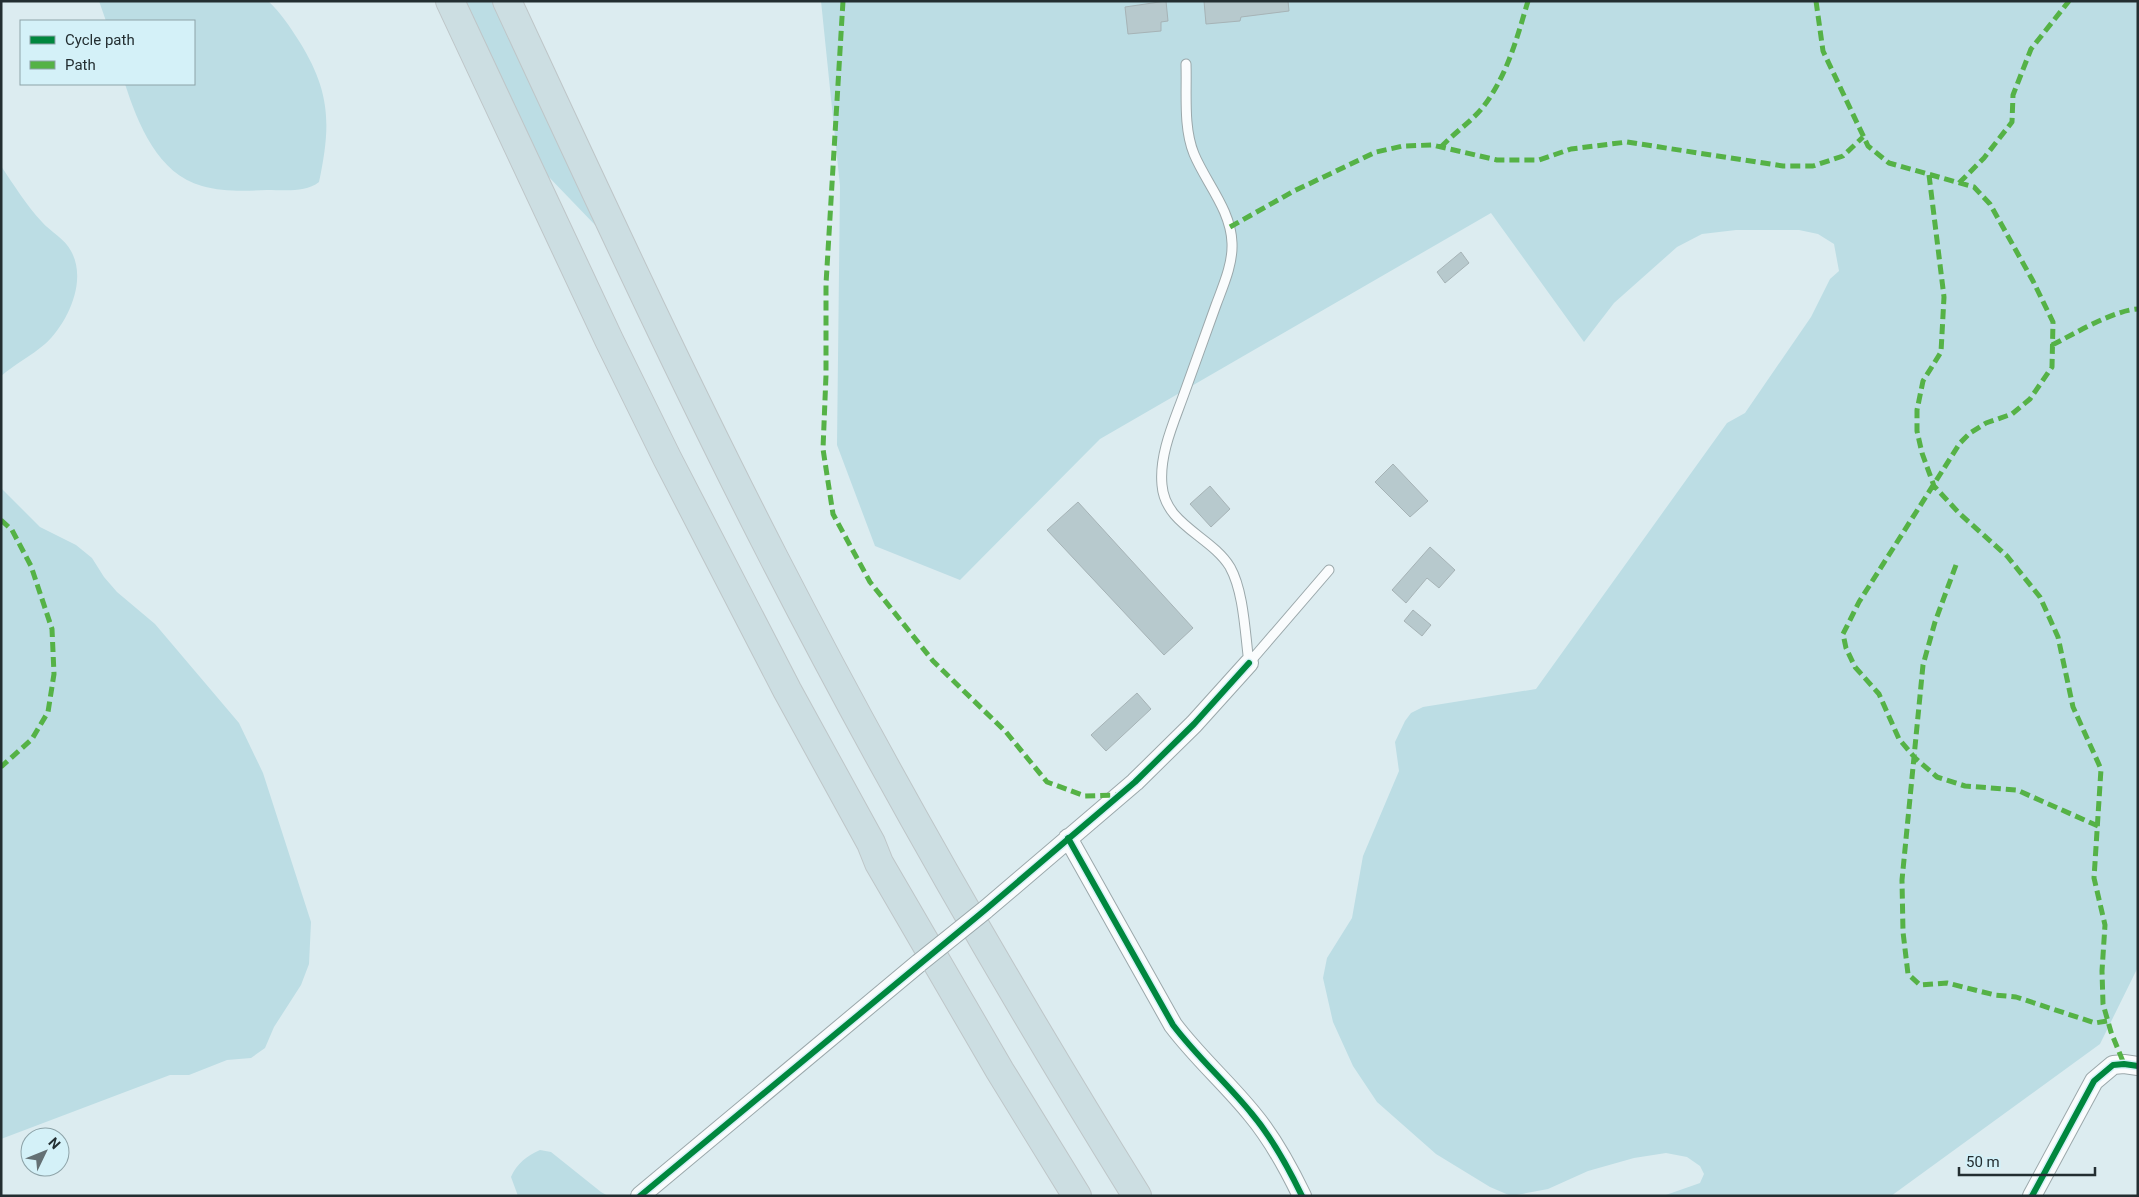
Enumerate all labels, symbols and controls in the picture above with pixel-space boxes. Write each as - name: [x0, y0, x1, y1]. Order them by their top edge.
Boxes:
- legend: [20, 20, 195, 85]
- text: Cycle path: [65, 31, 135, 49]
- text: Path: [65, 56, 96, 74]
- north arrow: [20, 1127, 70, 1177]
- text: N: [45, 1134, 64, 1152]
- scale bar: [1959, 1144, 2095, 1176]
- text: 50 m: [1966, 1153, 2000, 1171]

